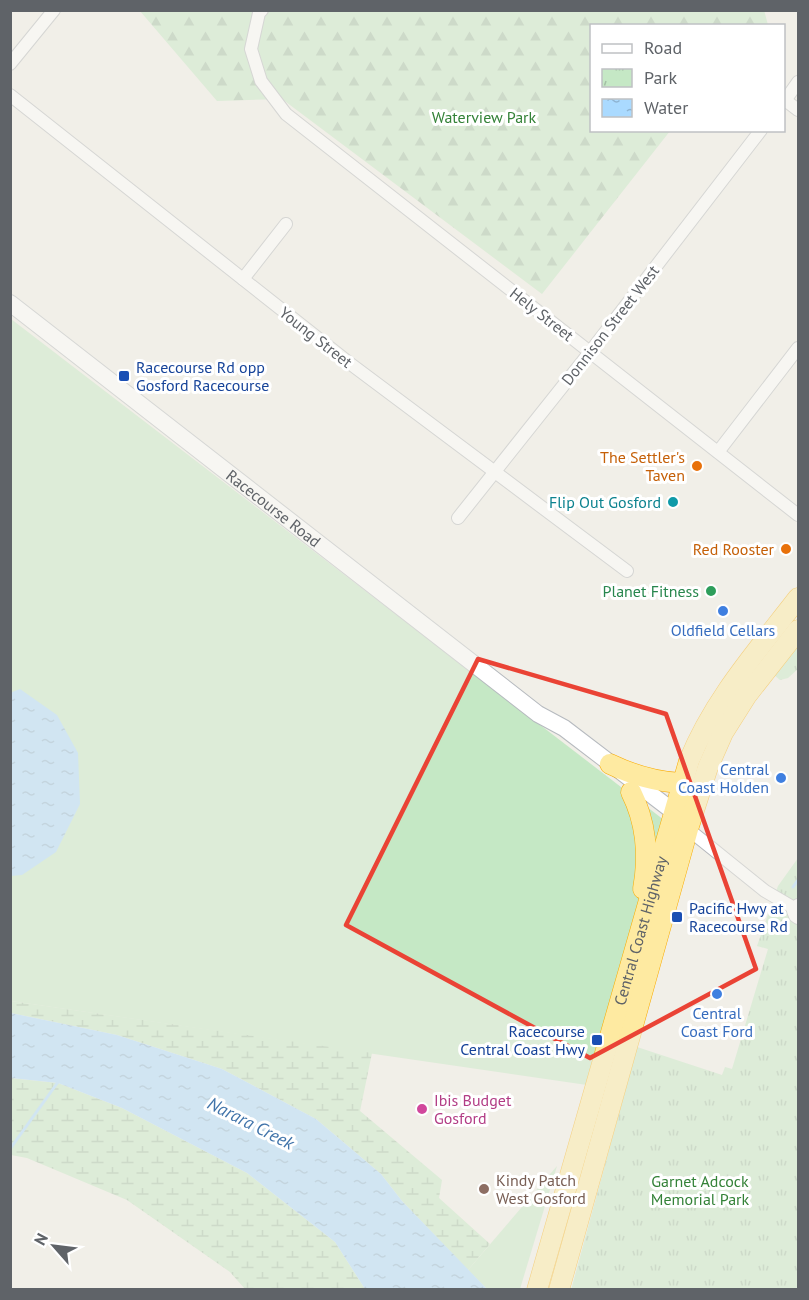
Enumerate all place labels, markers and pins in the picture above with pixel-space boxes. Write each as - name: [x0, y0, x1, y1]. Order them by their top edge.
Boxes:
- place label: Racecourse Rd opp Gosford Racecourse: [136, 357, 269, 395]
- marker: Racecourse Rd opp Gosford Racecourse: [117, 369, 131, 383]
- place label: The Settler's Taven: [600, 447, 685, 485]
- marker: The Settler's Taven: [690, 459, 704, 473]
- place label: Flip Out Gosford: [549, 492, 661, 512]
- marker: Flip Out Gosford: [666, 495, 680, 509]
- place label: Red Rooster: [693, 539, 775, 559]
- marker: Red Rooster: [779, 542, 793, 556]
- place label: Planet Fitness: [603, 581, 699, 601]
- marker: Planet Fitness: [704, 584, 718, 598]
- marker: Oldfield Cellars: [716, 604, 730, 618]
- place label: Oldfield Cellars: [671, 620, 776, 640]
- place label: Central Coast Holden: [678, 759, 769, 797]
- marker: Central Coast Holden: [774, 771, 788, 785]
- place label: Pacific Hwy at Racecourse Rd: [689, 898, 788, 936]
- marker: Pacific Hwy at Racecourse Rd: [670, 910, 684, 924]
- marker: Central Coast Ford: [710, 987, 724, 1001]
- place label: Central Coast Ford: [681, 1003, 753, 1041]
- place label: Racecourse Central Coast Hwy: [460, 1021, 586, 1059]
- marker: Racecourse Central Coast Hwy: [590, 1033, 604, 1047]
- place label: Ibis Budget Gosford: [434, 1090, 512, 1128]
- marker: Ibis Budget Gosford: [415, 1102, 429, 1116]
- place label: Kindy Patch West Gosford: [496, 1170, 586, 1208]
- marker: Kindy Patch West Gosford: [477, 1182, 491, 1196]

